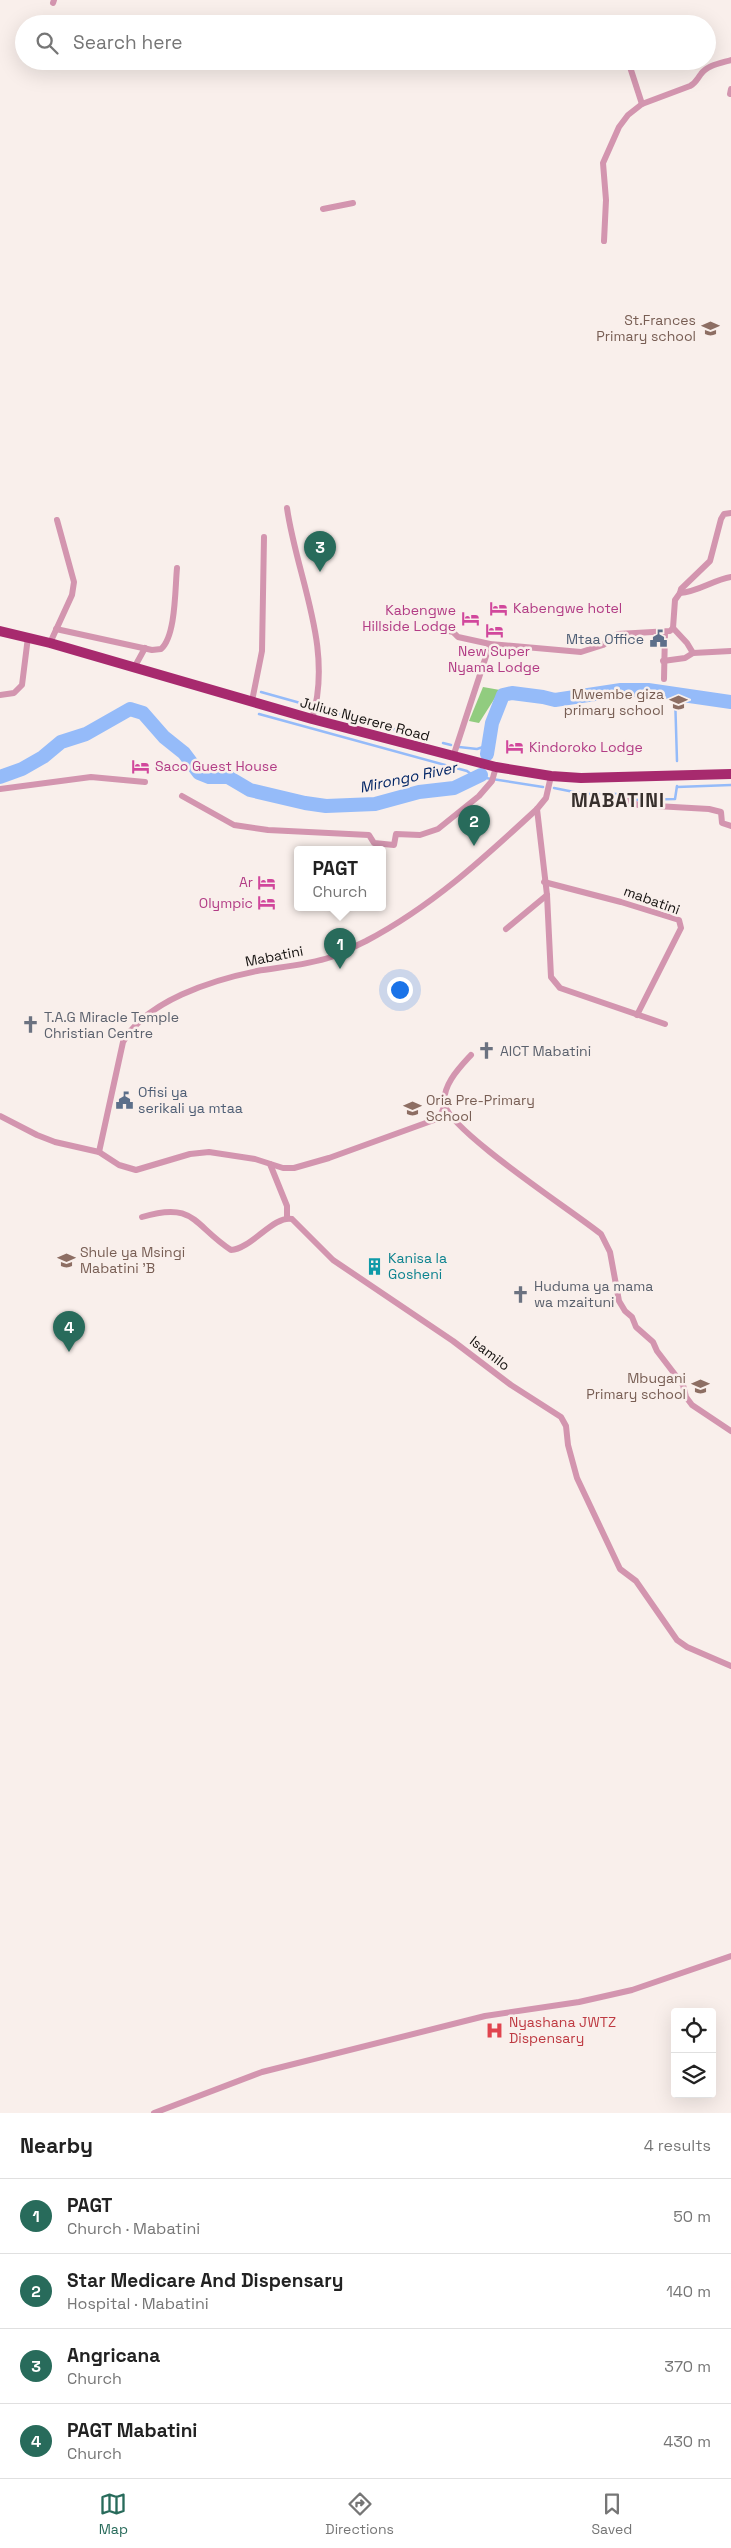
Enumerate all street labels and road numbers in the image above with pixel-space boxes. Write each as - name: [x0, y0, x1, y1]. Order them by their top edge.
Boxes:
- street label: Julius Nyerere Road: [298, 693, 432, 745]
- street label: mabatini: [621, 882, 683, 918]
- street label: Mabatini: [243, 942, 305, 970]
- street label: Isamilo: [466, 1332, 514, 1374]

